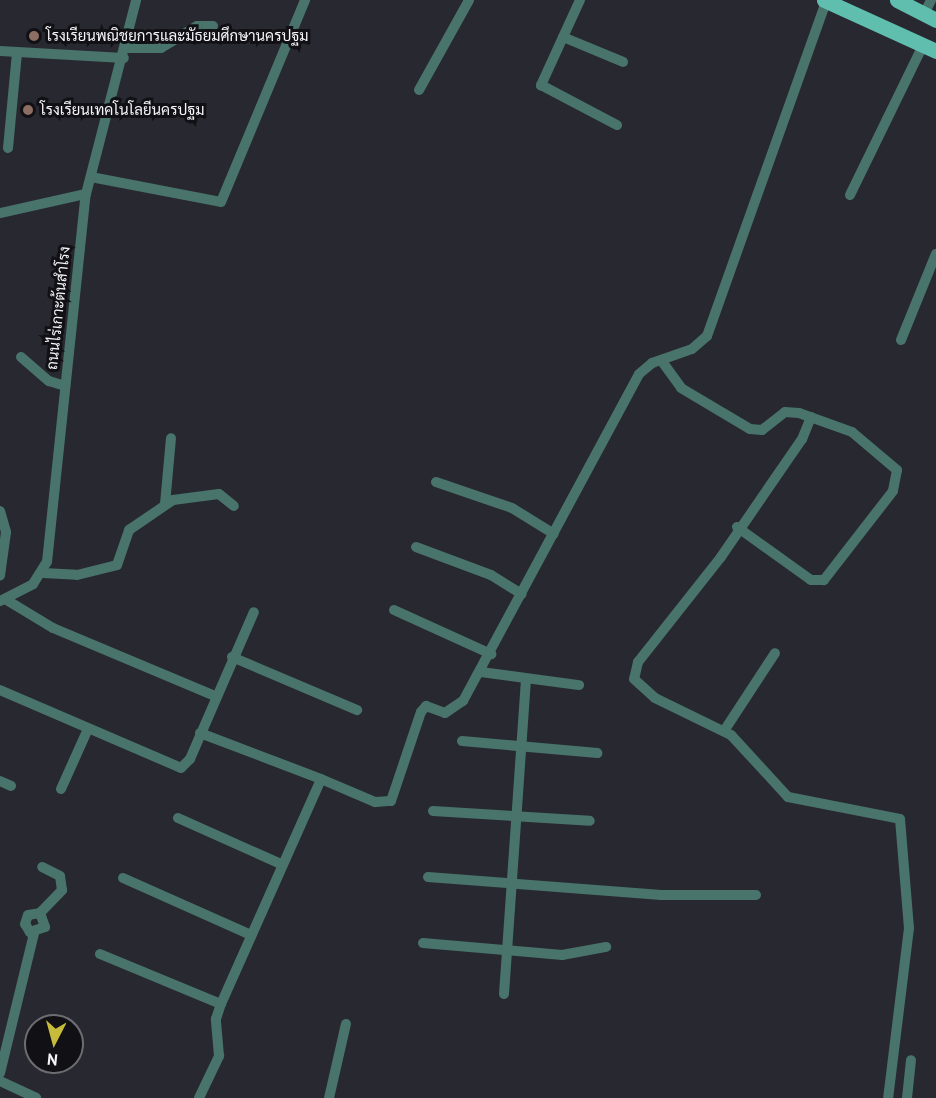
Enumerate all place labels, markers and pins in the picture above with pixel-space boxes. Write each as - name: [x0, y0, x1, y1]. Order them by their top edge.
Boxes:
- place label: โรงเรียนพณิชยการและมัธยมศึกษานครปฐม: [46, 27, 309, 45]
- marker: โรงเรียนพณิชยการและมัธยมศึกษานครปฐม: [27, 29, 41, 43]
- place label: โรงเรียนเทคโนโลยีนครปฐม: [40, 101, 205, 119]
- marker: โรงเรียนเทคโนโลยีนครปฐม: [21, 103, 35, 117]

